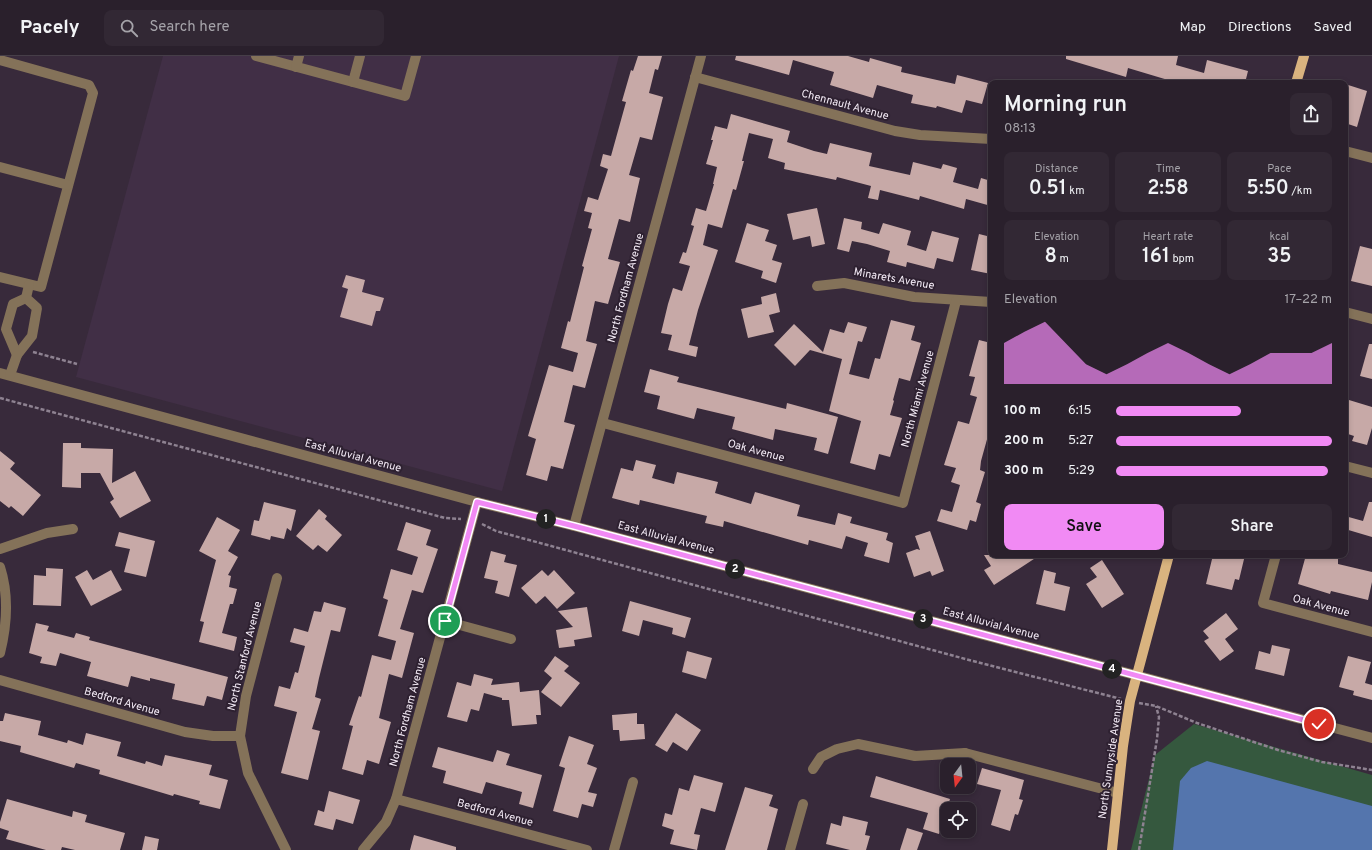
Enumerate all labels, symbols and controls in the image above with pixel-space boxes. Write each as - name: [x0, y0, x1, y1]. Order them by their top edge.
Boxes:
- search box: [104, 10, 384, 46]
- text: Pacely: [20, 16, 80, 40]
- icon: search: [118, 17, 140, 39]
- text: Search here: [150, 18, 230, 37]
- text: Map: [1180, 19, 1206, 36]
- text: Directions: [1228, 19, 1292, 36]
- text: Saved: [1314, 19, 1352, 36]
- street label: Chennault Avenue: [800, 87, 890, 123]
- text: Morning run: [1004, 92, 1127, 119]
- button: share: [1290, 93, 1332, 135]
- text: 08:13: [1004, 121, 1036, 137]
- text: Distance: [1035, 162, 1078, 176]
- text: Time: [1156, 162, 1180, 176]
- text: Pace: [1267, 162, 1291, 176]
- text: 0.51: [1029, 176, 1067, 202]
- text: 2:58: [1147, 176, 1189, 202]
- text: 5:50: [1247, 176, 1289, 202]
- text: km: [1067, 184, 1085, 198]
- text: /km: [1289, 184, 1312, 198]
- text: Elevation: [1034, 230, 1079, 244]
- text: Heart rate: [1143, 230, 1193, 244]
- text: kcal: [1270, 230, 1289, 244]
- street label: North Fordham Avenue: [605, 232, 647, 344]
- text: 8: [1044, 244, 1057, 270]
- text: 161: [1142, 244, 1170, 270]
- text: 35: [1267, 244, 1291, 270]
- text: m: [1057, 252, 1069, 266]
- text: bpm: [1170, 252, 1194, 266]
- street label: Minarets Avenue: [853, 265, 936, 293]
- text: Elevation: [1004, 292, 1057, 308]
- text: 17–22 m: [1284, 292, 1332, 308]
- street label: North Miami Avenue: [898, 349, 938, 449]
- text: 100 m: [1004, 403, 1041, 419]
- text: 6:15: [1068, 403, 1092, 419]
- text: 200 m: [1004, 433, 1044, 449]
- text: 5:27: [1068, 433, 1094, 449]
- street label: East Alluvial Avenue: [303, 436, 403, 476]
- street label: Oak Avenue: [726, 437, 786, 465]
- text: 300 m: [1004, 463, 1043, 479]
- text: 5:29: [1068, 463, 1095, 479]
- button: Save: [1004, 504, 1164, 550]
- button: Share: [1172, 504, 1332, 550]
- pin: 1: [536, 509, 556, 529]
- text: 1: [544, 512, 548, 526]
- street label: East Alluvial Avenue: [616, 518, 716, 558]
- pin: 2: [725, 559, 745, 579]
- text: 2: [732, 562, 738, 576]
- street label: Oak Avenue: [1291, 592, 1351, 620]
- street label: North Stanford Avenue: [225, 600, 265, 712]
- pin: [428, 604, 462, 638]
- street label: East Alluvial Avenue: [941, 604, 1041, 644]
- pin: 3: [913, 609, 933, 629]
- icon: arrive: [434, 610, 456, 632]
- text: 3: [920, 612, 926, 626]
- street label: North Fordham Avenue: [387, 656, 429, 768]
- pin: 4: [1102, 659, 1122, 679]
- text: 4: [1108, 662, 1116, 676]
- street label: Bedford Avenue: [82, 684, 162, 720]
- street label: North Sunnyside Avenue: [1096, 698, 1126, 820]
- pin: [1302, 707, 1336, 741]
- icon: check: [1308, 713, 1330, 735]
- north arrow: [940, 758, 976, 794]
- map controls: [940, 758, 976, 838]
- street label: Bedford Avenue: [455, 796, 535, 830]
- button: locate: [940, 802, 976, 838]

